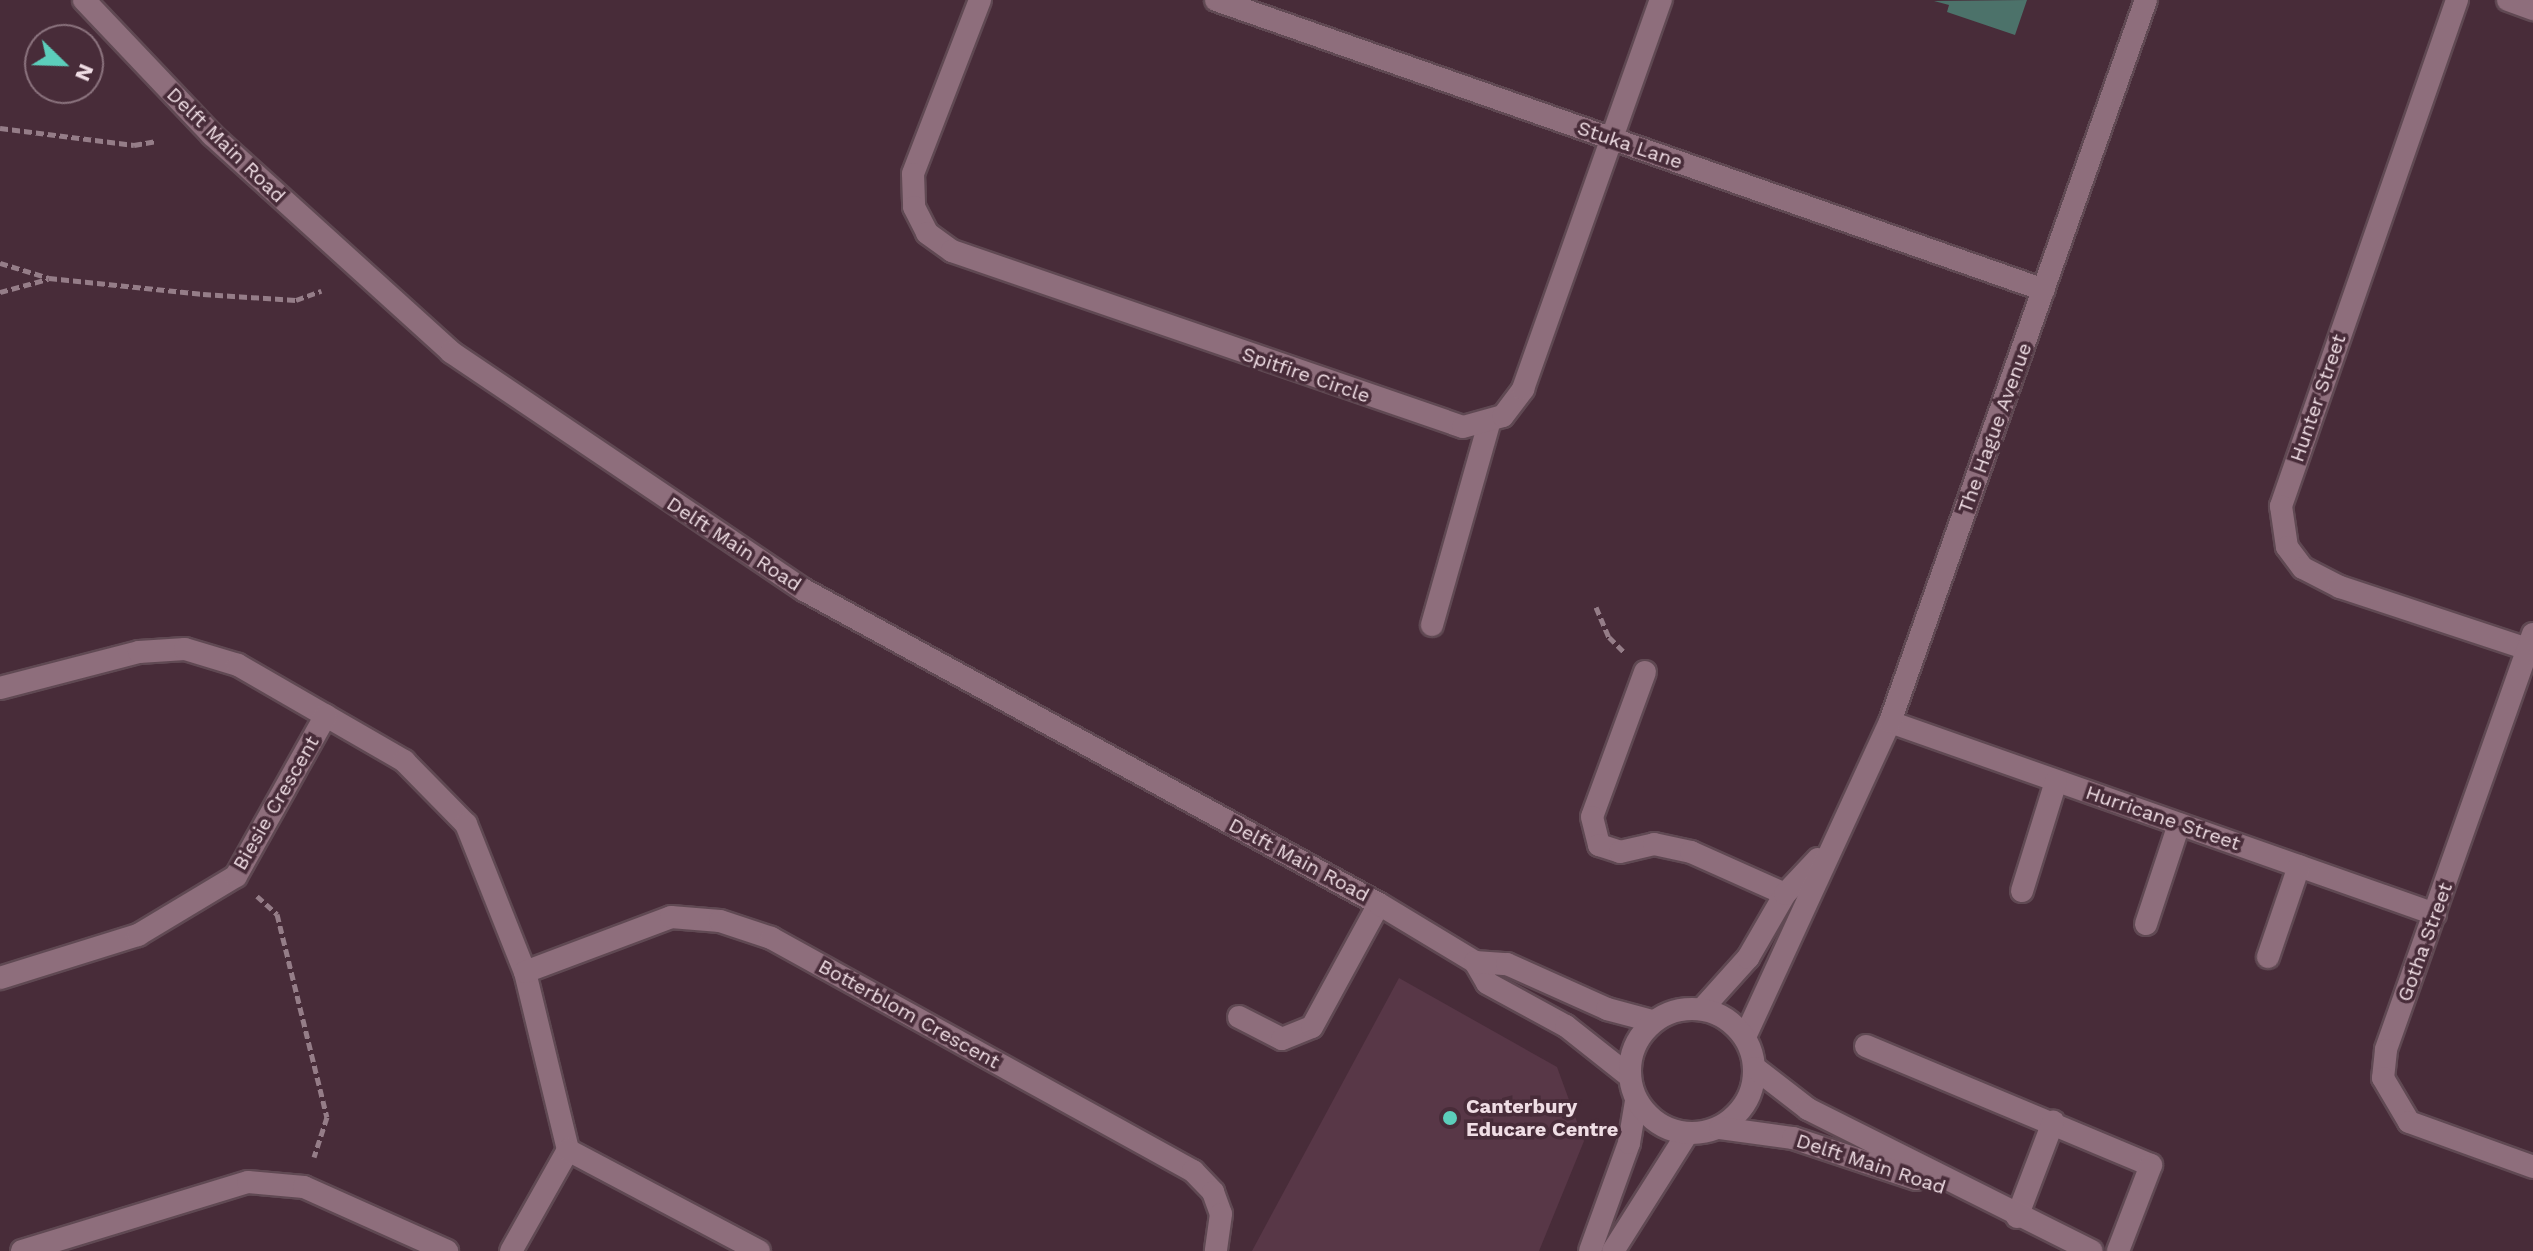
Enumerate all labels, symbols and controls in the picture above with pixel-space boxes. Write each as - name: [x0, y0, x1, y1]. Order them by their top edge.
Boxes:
- north arrow: [24, 24, 104, 104]
- text: N: [70, 60, 99, 85]
- street label: Delft Main Road: [162, 82, 290, 208]
- street label: Stuka Lane: [1574, 116, 1686, 174]
- street label: Hunter Street: [2285, 331, 2351, 465]
- street label: The Hague Avenue: [1953, 339, 2037, 517]
- street label: Spitfire Circle: [1239, 342, 1373, 408]
- street label: Delft Main Road: [662, 492, 806, 596]
- street label: Biesie Crescent: [228, 732, 324, 874]
- street label: Hurricane Street: [2083, 780, 2243, 856]
- street label: Delft Main Road: [1225, 813, 1373, 907]
- street label: Gotha Street: [2392, 879, 2458, 1005]
- street label: Botterblom Crescent: [814, 954, 1004, 1074]
- place label: Canterbury Educare Centre: [1466, 1094, 1618, 1141]
- marker: Canterbury Educare Centre: [1441, 1109, 1459, 1127]
- street label: Delft Main Road: [1793, 1129, 1949, 1199]

